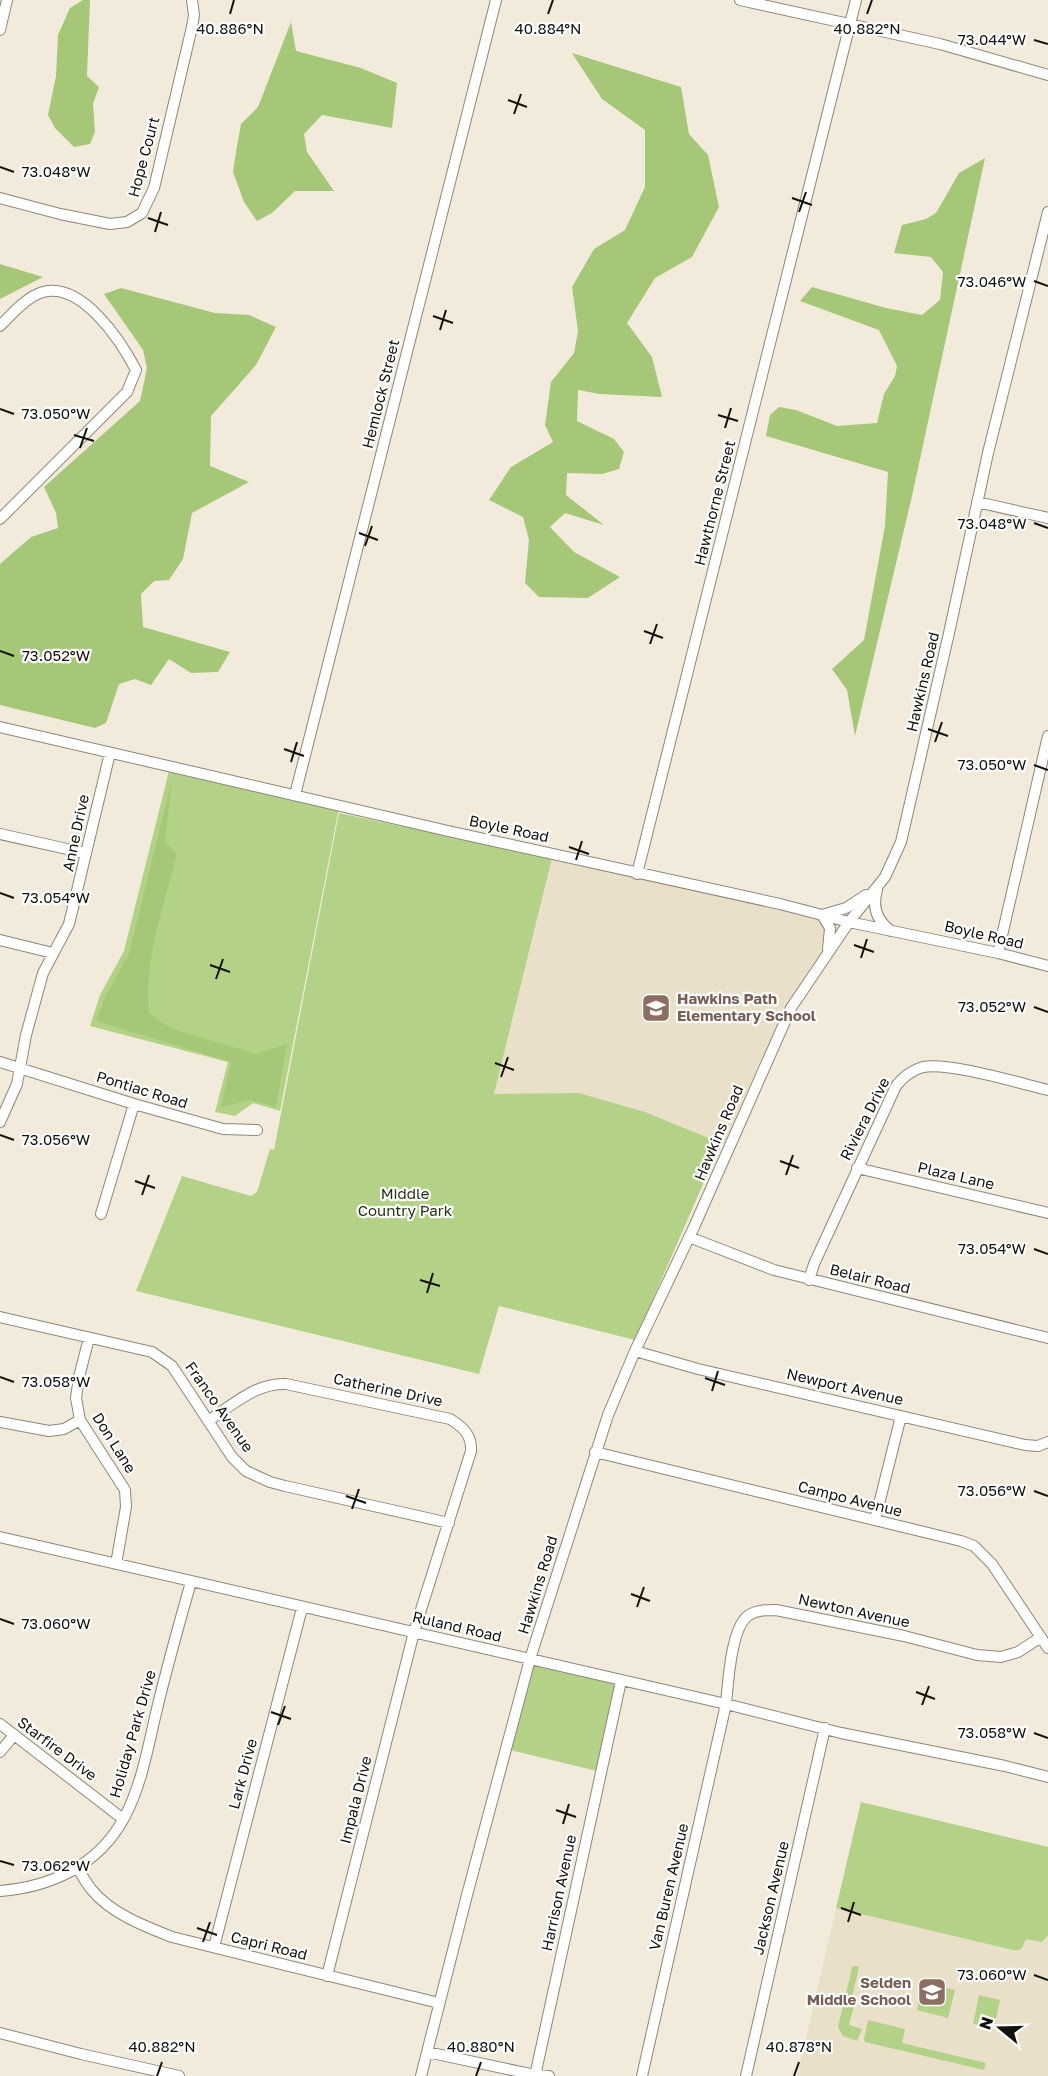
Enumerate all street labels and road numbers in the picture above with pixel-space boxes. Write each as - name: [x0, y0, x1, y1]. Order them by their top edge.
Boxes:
- street label: Hope Court: [124, 115, 162, 199]
- street label: Hemlock Street: [358, 337, 402, 450]
- street label: Hawthorne Street: [690, 438, 738, 567]
- street label: Hawkins Road: [902, 630, 942, 734]
- street label: Anne Drive: [58, 792, 92, 873]
- street label: Boyle Road: [468, 811, 551, 845]
- street label: Boyle Road: [943, 916, 1026, 952]
- street label: Pontiac Road: [94, 1067, 190, 1112]
- street label: Riviera Drive: [836, 1074, 893, 1163]
- street label: Hawkins Road: [690, 1082, 746, 1183]
- street label: Plaza Lane: [916, 1157, 997, 1193]
- street label: Belair Road: [828, 1259, 912, 1297]
- street label: Franco Avenue: [182, 1358, 258, 1455]
- street label: Newport Avenue: [785, 1364, 906, 1408]
- street label: Catherine Drive: [332, 1369, 445, 1409]
- street label: Don Lane: [89, 1409, 141, 1476]
- street label: Campo Avenue: [796, 1476, 905, 1520]
- street label: Hawkins Road: [514, 1533, 561, 1636]
- street label: Newton Avenue: [797, 1589, 912, 1631]
- street label: Ruland Road: [411, 1607, 504, 1645]
- street label: Holiday Park Drive: [105, 1667, 159, 1800]
- street label: Starfire Drive: [14, 1713, 101, 1784]
- street label: Lark Drive: [224, 1736, 260, 1811]
- street label: Impala Drive: [335, 1754, 375, 1846]
- street label: Van Buren Avenue: [645, 1821, 691, 1952]
- street label: Harrison Avenue: [537, 1833, 579, 1953]
- street label: Jackson Avenue: [748, 1839, 792, 1956]
- street label: Capri Road: [229, 1927, 309, 1963]

